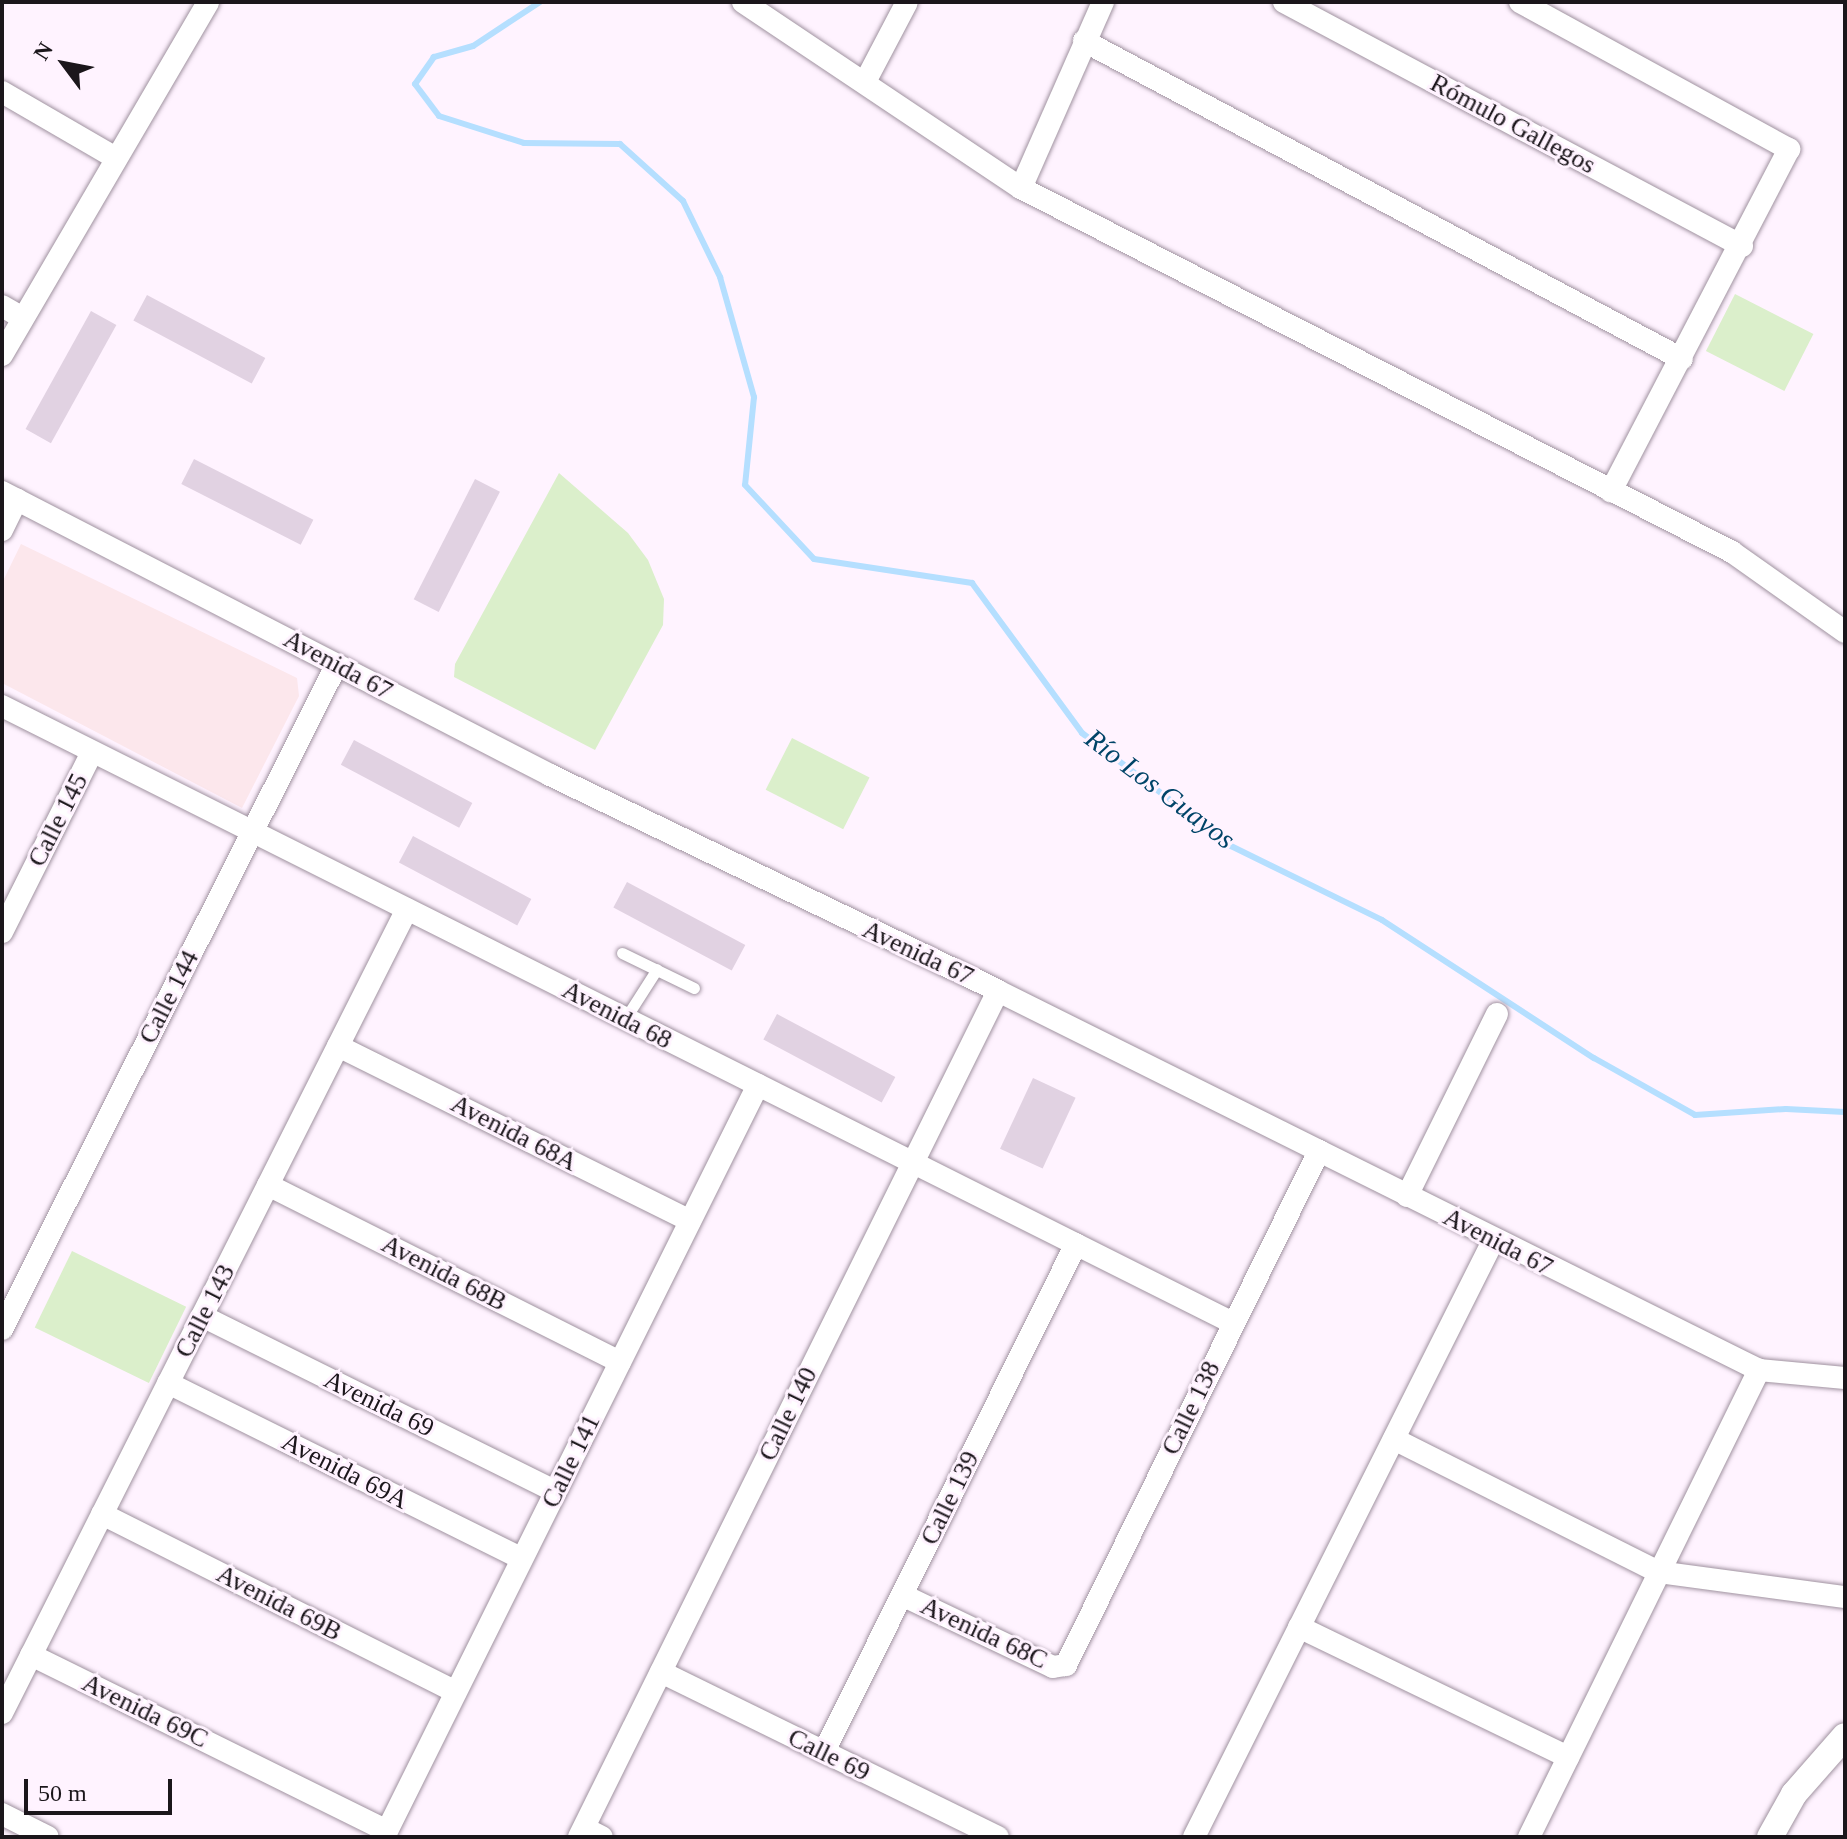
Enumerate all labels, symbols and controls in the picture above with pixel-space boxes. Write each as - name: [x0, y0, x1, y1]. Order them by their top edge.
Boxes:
- north arrow: [24, 24, 104, 104]
- text: N: [28, 38, 58, 64]
- street label: Rómulo Gallegos: [1425, 67, 1601, 181]
- street label: Avenida 67: [278, 623, 398, 707]
- water label: Río Los Guayos: [1078, 722, 1242, 856]
- street label: Calle 145: [21, 768, 95, 872]
- street label: Avenida 67: [858, 914, 978, 992]
- street label: Calle 144: [132, 945, 206, 1049]
- street label: Avenida 68: [557, 974, 677, 1056]
- street label: Avenida 68A: [446, 1088, 582, 1178]
- street label: Avenida 67: [1438, 1201, 1558, 1283]
- street label: Avenida 68B: [376, 1228, 512, 1318]
- street label: Calle 143: [168, 1259, 242, 1363]
- street label: Calle 138: [1155, 1356, 1227, 1460]
- street label: Calle 140: [752, 1362, 824, 1466]
- street label: Avenida 69: [319, 1364, 439, 1444]
- street label: Calle 141: [535, 1409, 607, 1513]
- street label: Avenida 69A: [277, 1426, 413, 1516]
- street label: Calle 139: [914, 1446, 986, 1550]
- street label: Avenida 69B: [211, 1558, 347, 1648]
- street label: Avenida 68C: [916, 1590, 1052, 1676]
- street label: Avenida 69C: [77, 1667, 213, 1755]
- street label: Calle 69: [783, 1722, 875, 1788]
- scale bar: [28, 1763, 176, 1813]
- text: 50 m: [38, 1780, 87, 1806]

